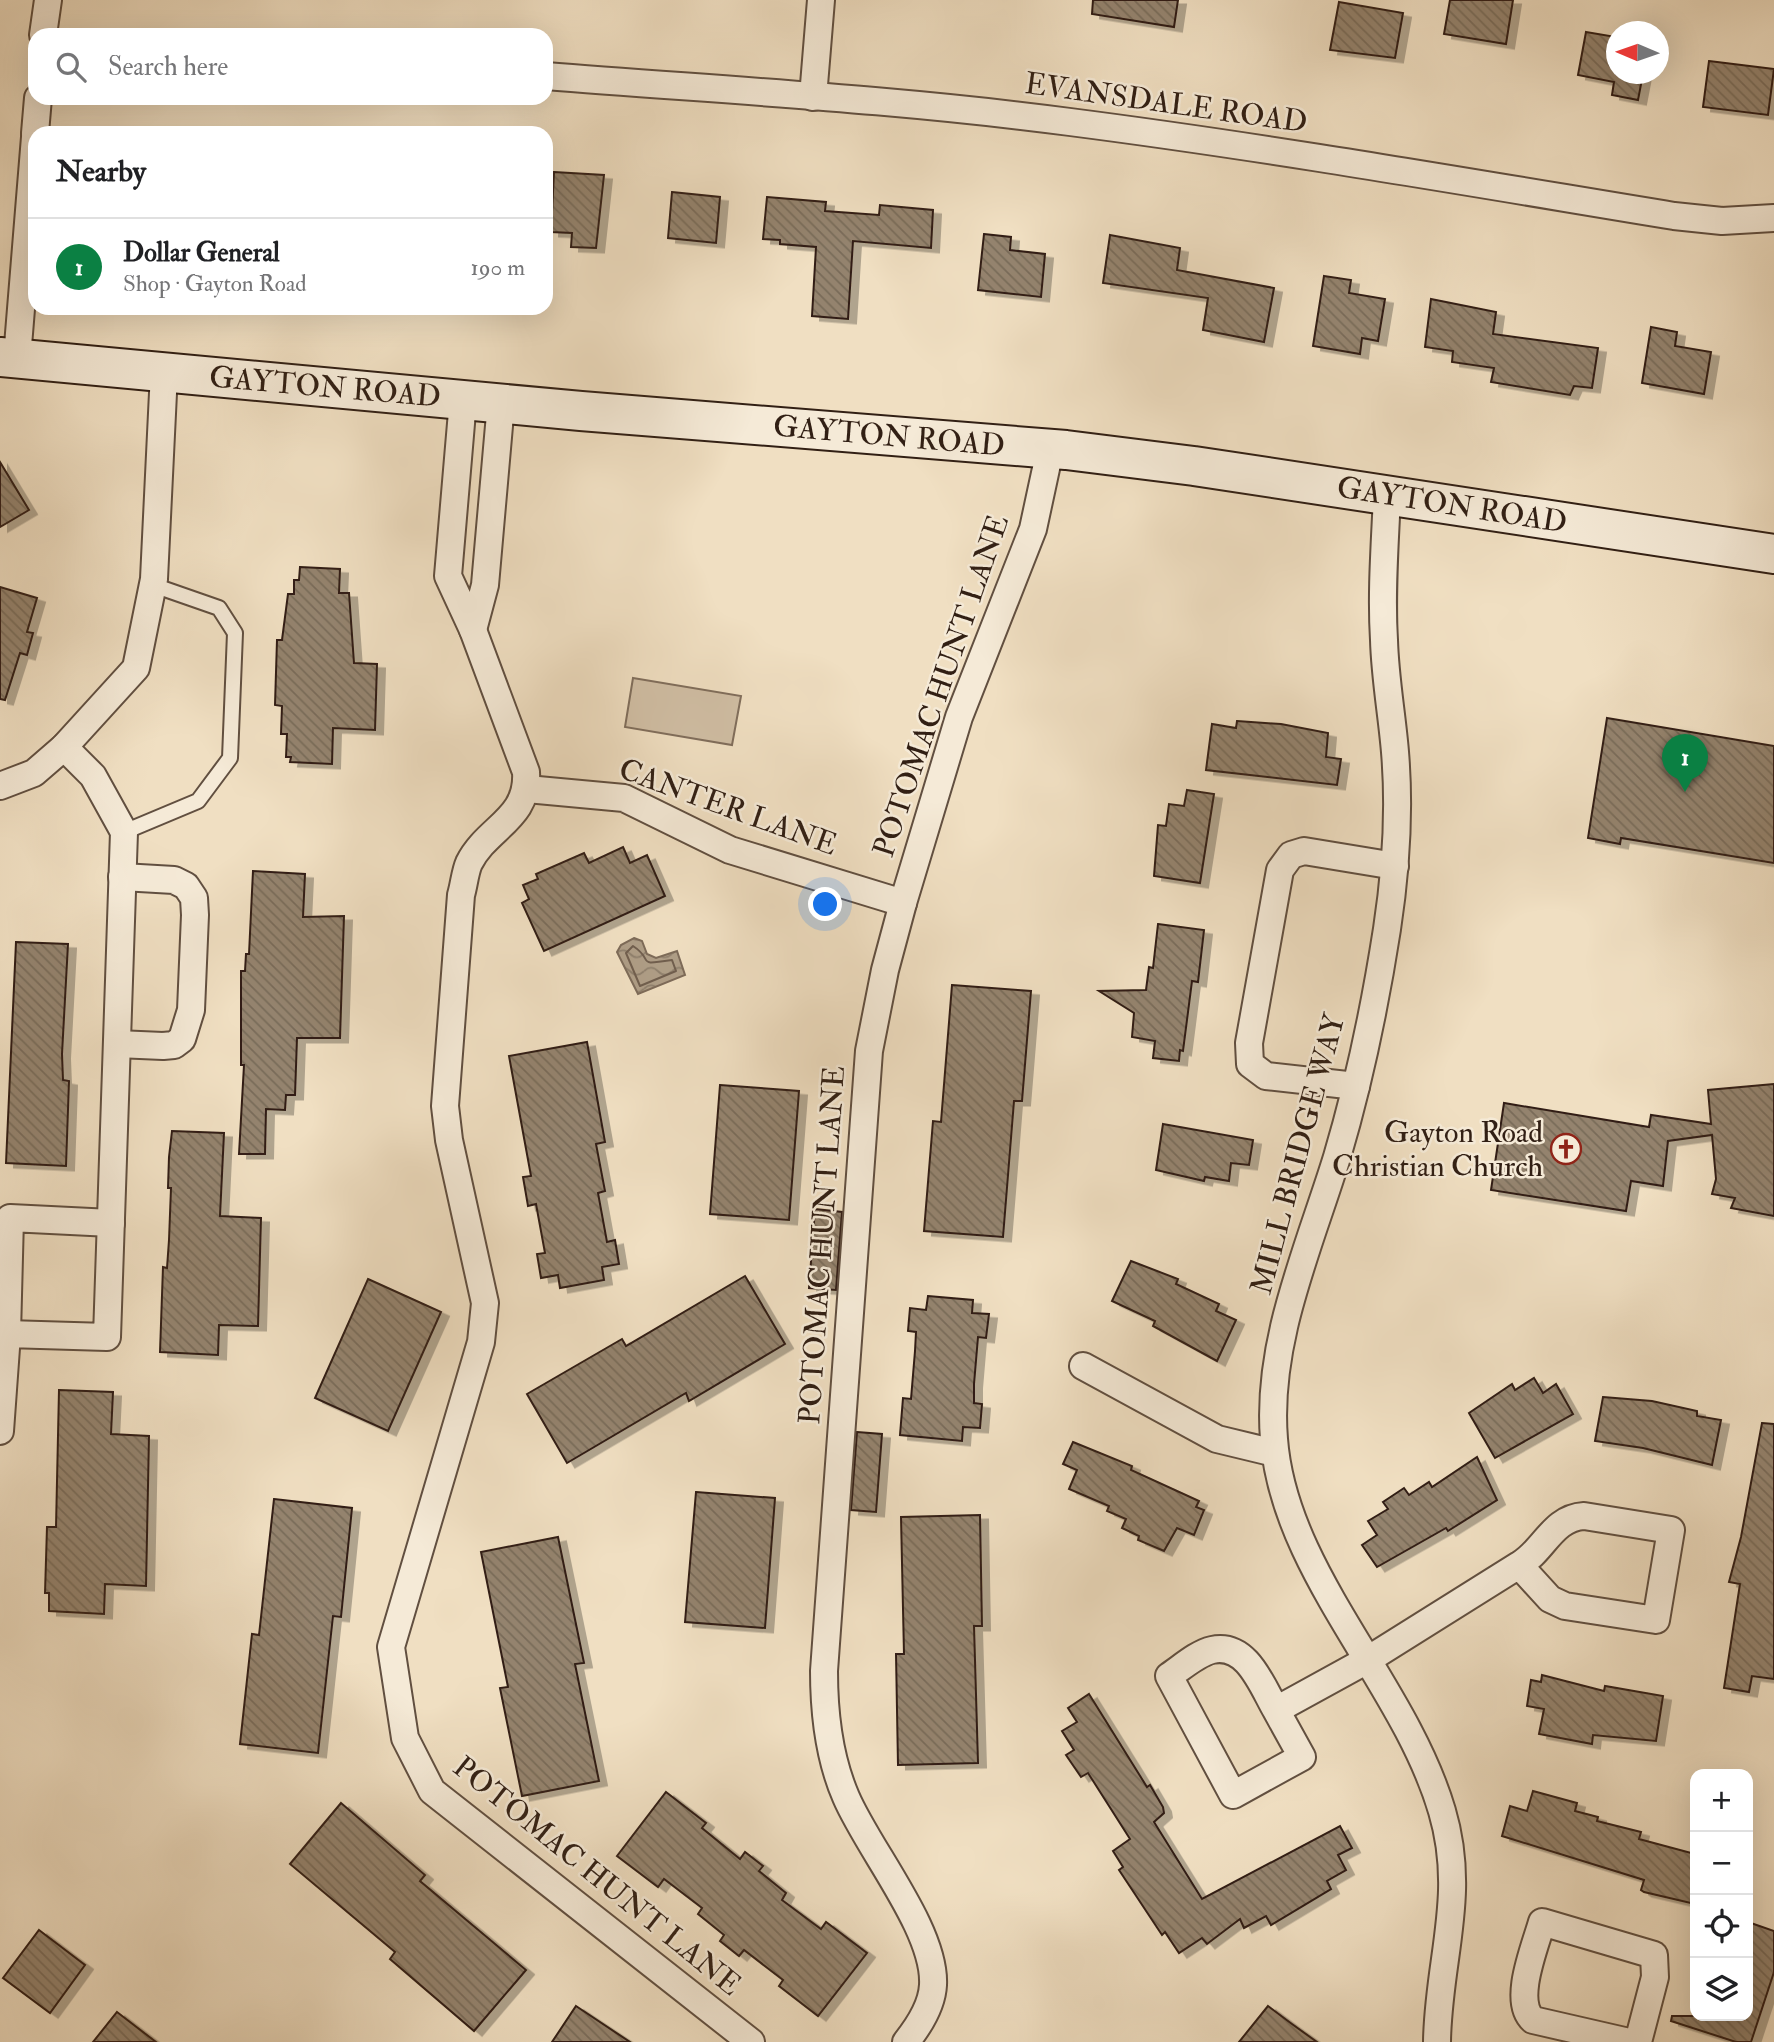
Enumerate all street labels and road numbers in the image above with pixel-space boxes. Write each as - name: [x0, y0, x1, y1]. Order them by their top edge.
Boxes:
- street label: EVANSDALE ROAD: [1022, 65, 1310, 141]
- street label: GAYTON ROAD: [208, 358, 442, 416]
- street label: GAYTON ROAD: [772, 407, 1006, 465]
- street label: GAYTON ROAD: [1334, 469, 1570, 541]
- street label: POTOMAC HUNT LANE: [865, 510, 1017, 862]
- street label: CANTER LANE: [614, 750, 842, 864]
- street label: MILL BRIDGE WAY: [1243, 1008, 1354, 1298]
- street label: POTOMAC HUNT LANE: [791, 1064, 853, 1426]
- street label: POTOMAC HUNT LANE: [446, 1749, 748, 2003]

